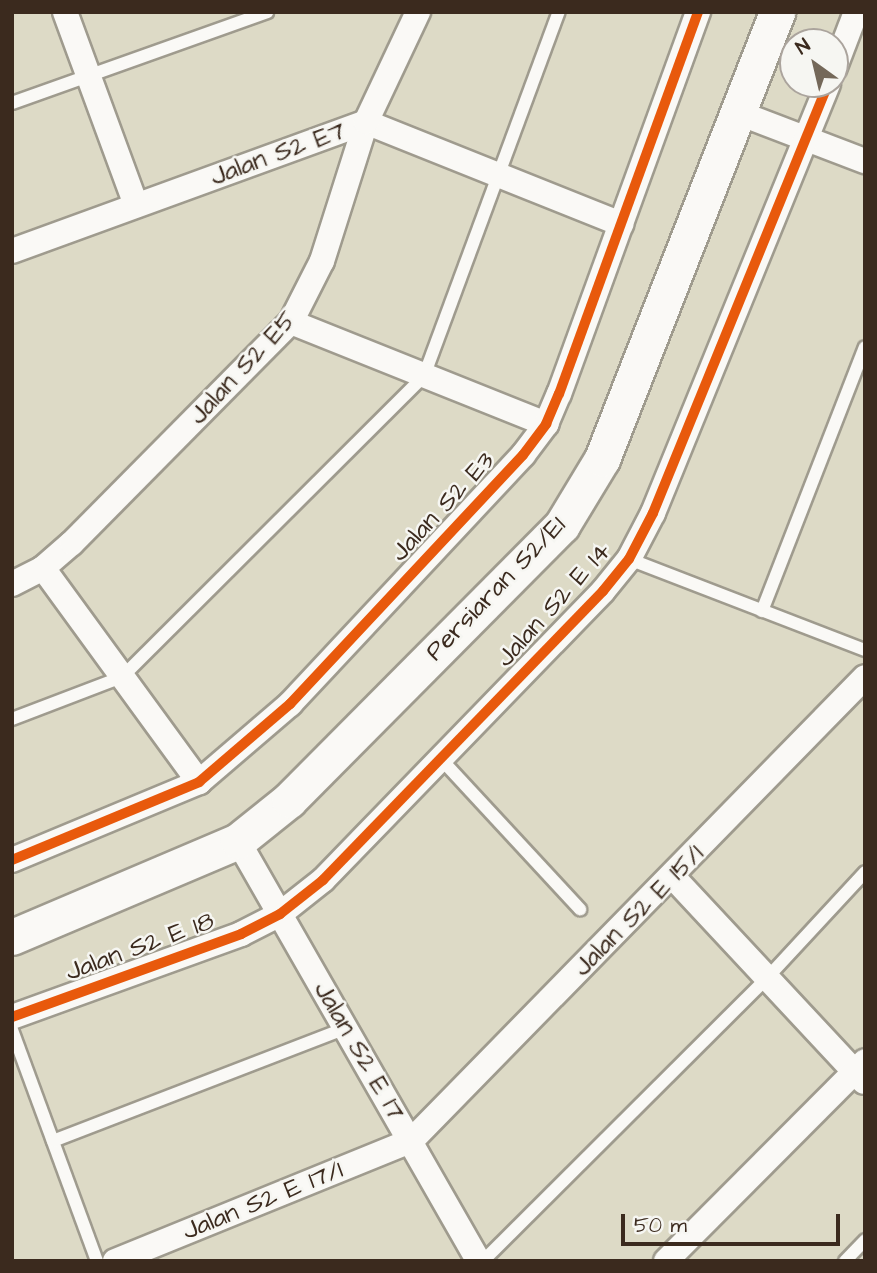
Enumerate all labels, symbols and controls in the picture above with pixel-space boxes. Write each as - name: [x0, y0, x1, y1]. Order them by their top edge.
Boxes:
- north arrow: [779, 28, 849, 98]
- text: N: [791, 32, 816, 61]
- street label: Jalan S2 E7: [206, 115, 350, 193]
- street label: Jalan S2 E5: [183, 305, 303, 431]
- street label: Jalan S2 E3: [384, 446, 502, 568]
- street label: Persiaran S2/E1: [419, 510, 573, 668]
- street label: Jalan S2 E 14: [490, 536, 618, 674]
- street label: Jalan S2 E 15/1: [567, 839, 711, 983]
- street label: Jalan S2 E 18: [62, 906, 218, 988]
- street label: Jalan S2 E 17: [307, 976, 411, 1126]
- street label: Jalan S2 E 17/1: [178, 1155, 348, 1247]
- scale bar: [625, 1200, 844, 1244]
- text: 50 m: [634, 1211, 687, 1240]

